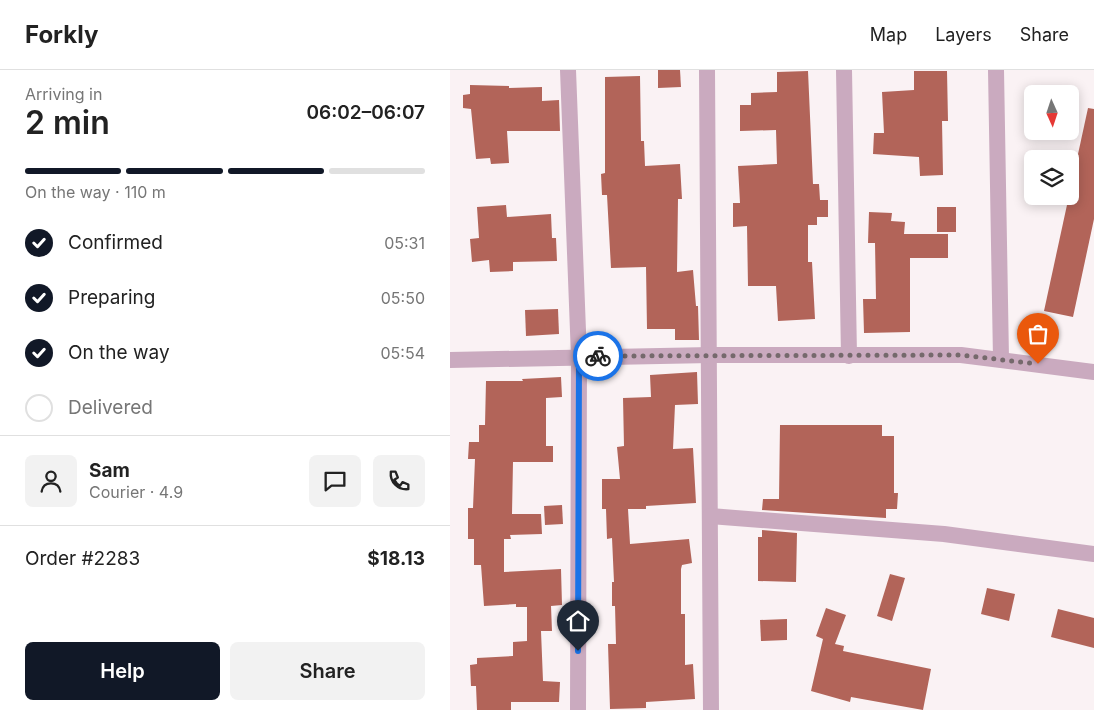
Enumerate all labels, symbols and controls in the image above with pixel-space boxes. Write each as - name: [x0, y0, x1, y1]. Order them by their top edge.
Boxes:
- text: Forkly: [25, 20, 98, 49]
- text: Map: [870, 24, 907, 45]
- text: Layers: [935, 24, 992, 45]
- text: Share: [1020, 24, 1069, 45]
- text: Arriving in: [25, 84, 102, 104]
- north arrow: [1024, 85, 1079, 140]
- map controls: [1024, 85, 1079, 205]
- text: 06:02–06:07: [307, 101, 425, 124]
- text: 2 min: [25, 103, 110, 142]
- button: layers: [1024, 150, 1079, 205]
- text: On the way · 110 m: [25, 182, 166, 202]
- icon: check: [25, 229, 53, 257]
- text: Confirmed: [68, 231, 163, 254]
- text: 05:31: [384, 233, 425, 253]
- icon: check: [25, 284, 53, 312]
- text: Preparing: [68, 286, 155, 309]
- text: 05:50: [381, 288, 425, 308]
- pin: [1017, 313, 1059, 364]
- icon: bag: [1024, 320, 1052, 348]
- courier: [573, 331, 623, 381]
- icon: check: [25, 339, 53, 367]
- text: On the way: [68, 341, 170, 364]
- icon: bike: [584, 342, 612, 370]
- text: 05:54: [381, 343, 425, 363]
- text: Delivered: [68, 396, 153, 419]
- button: person: [25, 455, 77, 507]
- button: chat: [309, 455, 361, 507]
- button: phone: [373, 455, 425, 507]
- text: Sam: [89, 459, 130, 482]
- text: Courier · 4.9: [89, 482, 183, 502]
- text: Order #2283: [25, 547, 140, 570]
- text: $18.13: [367, 547, 425, 570]
- pin: [557, 600, 599, 651]
- icon: home: [564, 607, 592, 635]
- button: Help: [25, 642, 220, 700]
- button: Share: [230, 642, 425, 700]

